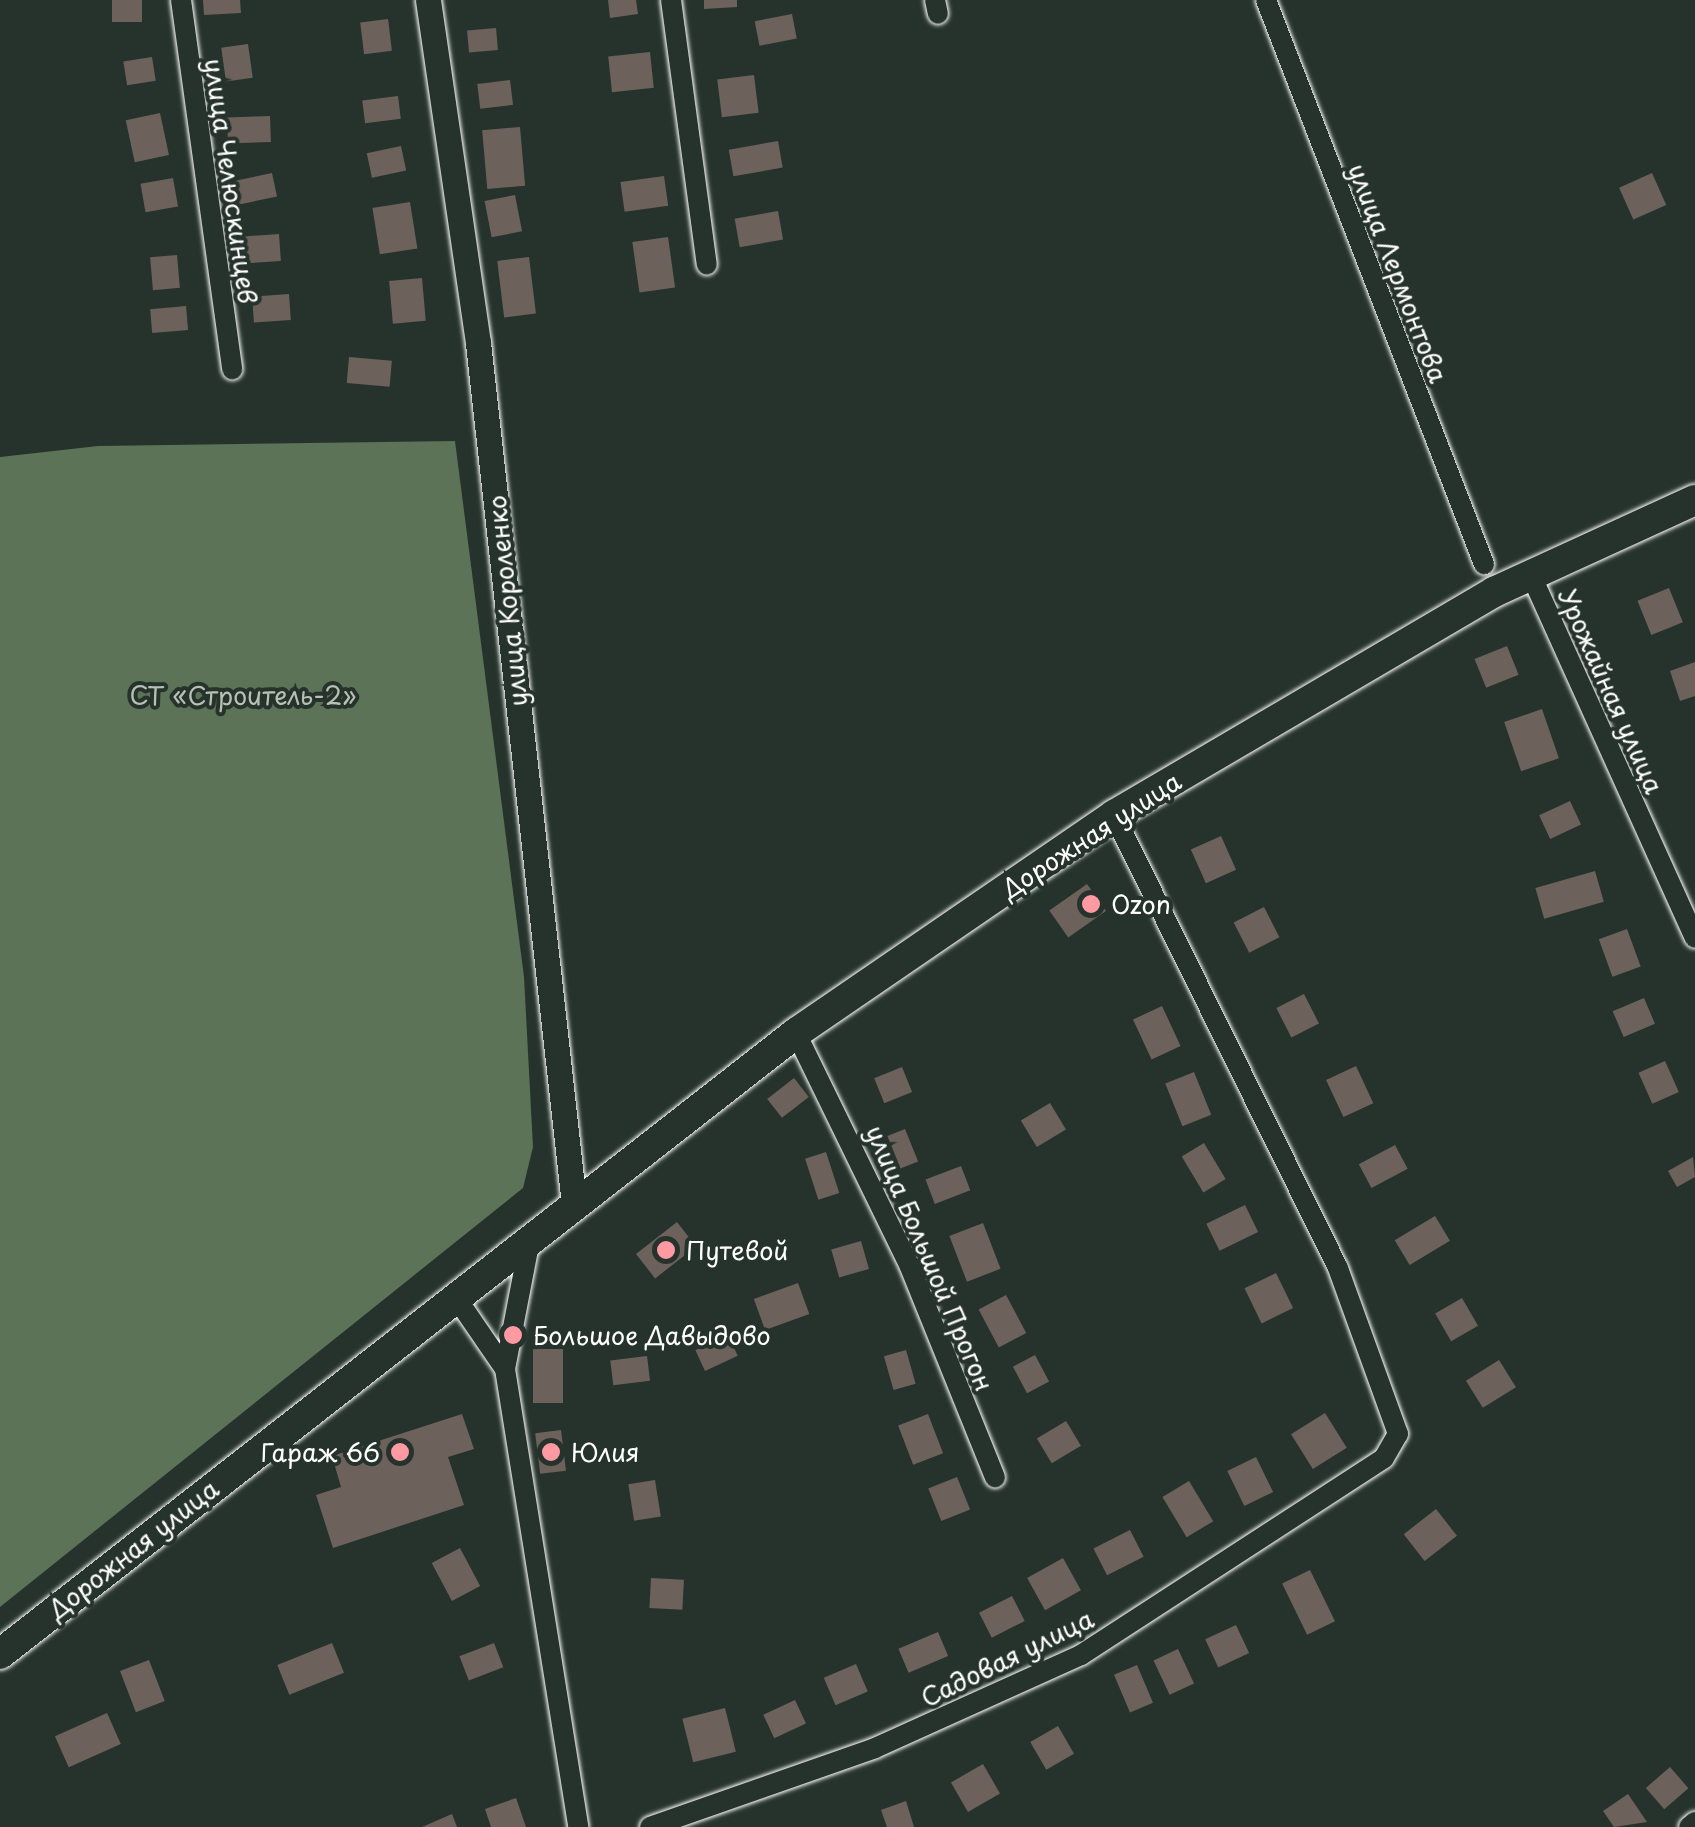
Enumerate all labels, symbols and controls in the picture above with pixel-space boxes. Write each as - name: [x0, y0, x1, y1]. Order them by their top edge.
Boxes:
- street label: улица Челюскинцев: [199, 56, 263, 306]
- street label: улица Лермонтова: [1342, 159, 1454, 387]
- street label: улица Короленко: [481, 493, 533, 709]
- street label: Урожайная улица: [1552, 583, 1670, 799]
- park label: СТ «Строитель-2»: [130, 680, 356, 710]
- street label: Дорожная улица: [995, 765, 1187, 905]
- place label: Ozon: [1111, 889, 1171, 919]
- marker: Ozon: [1080, 893, 1102, 915]
- street label: улица Большой Прогон: [860, 1120, 1000, 1396]
- place label: Путевой: [686, 1235, 788, 1265]
- marker: Путевой: [655, 1239, 677, 1261]
- place label: Большое Давыдово: [533, 1320, 773, 1350]
- marker: Большое Давыдово: [502, 1324, 524, 1346]
- place label: Гараж 66: [261, 1437, 380, 1467]
- place label: Юлия: [571, 1437, 639, 1467]
- marker: Гараж 66: [389, 1441, 411, 1463]
- marker: Юлия: [540, 1441, 562, 1463]
- street label: Дорожная улица: [41, 1473, 225, 1625]
- street label: Садовая улица: [916, 1603, 1098, 1713]

